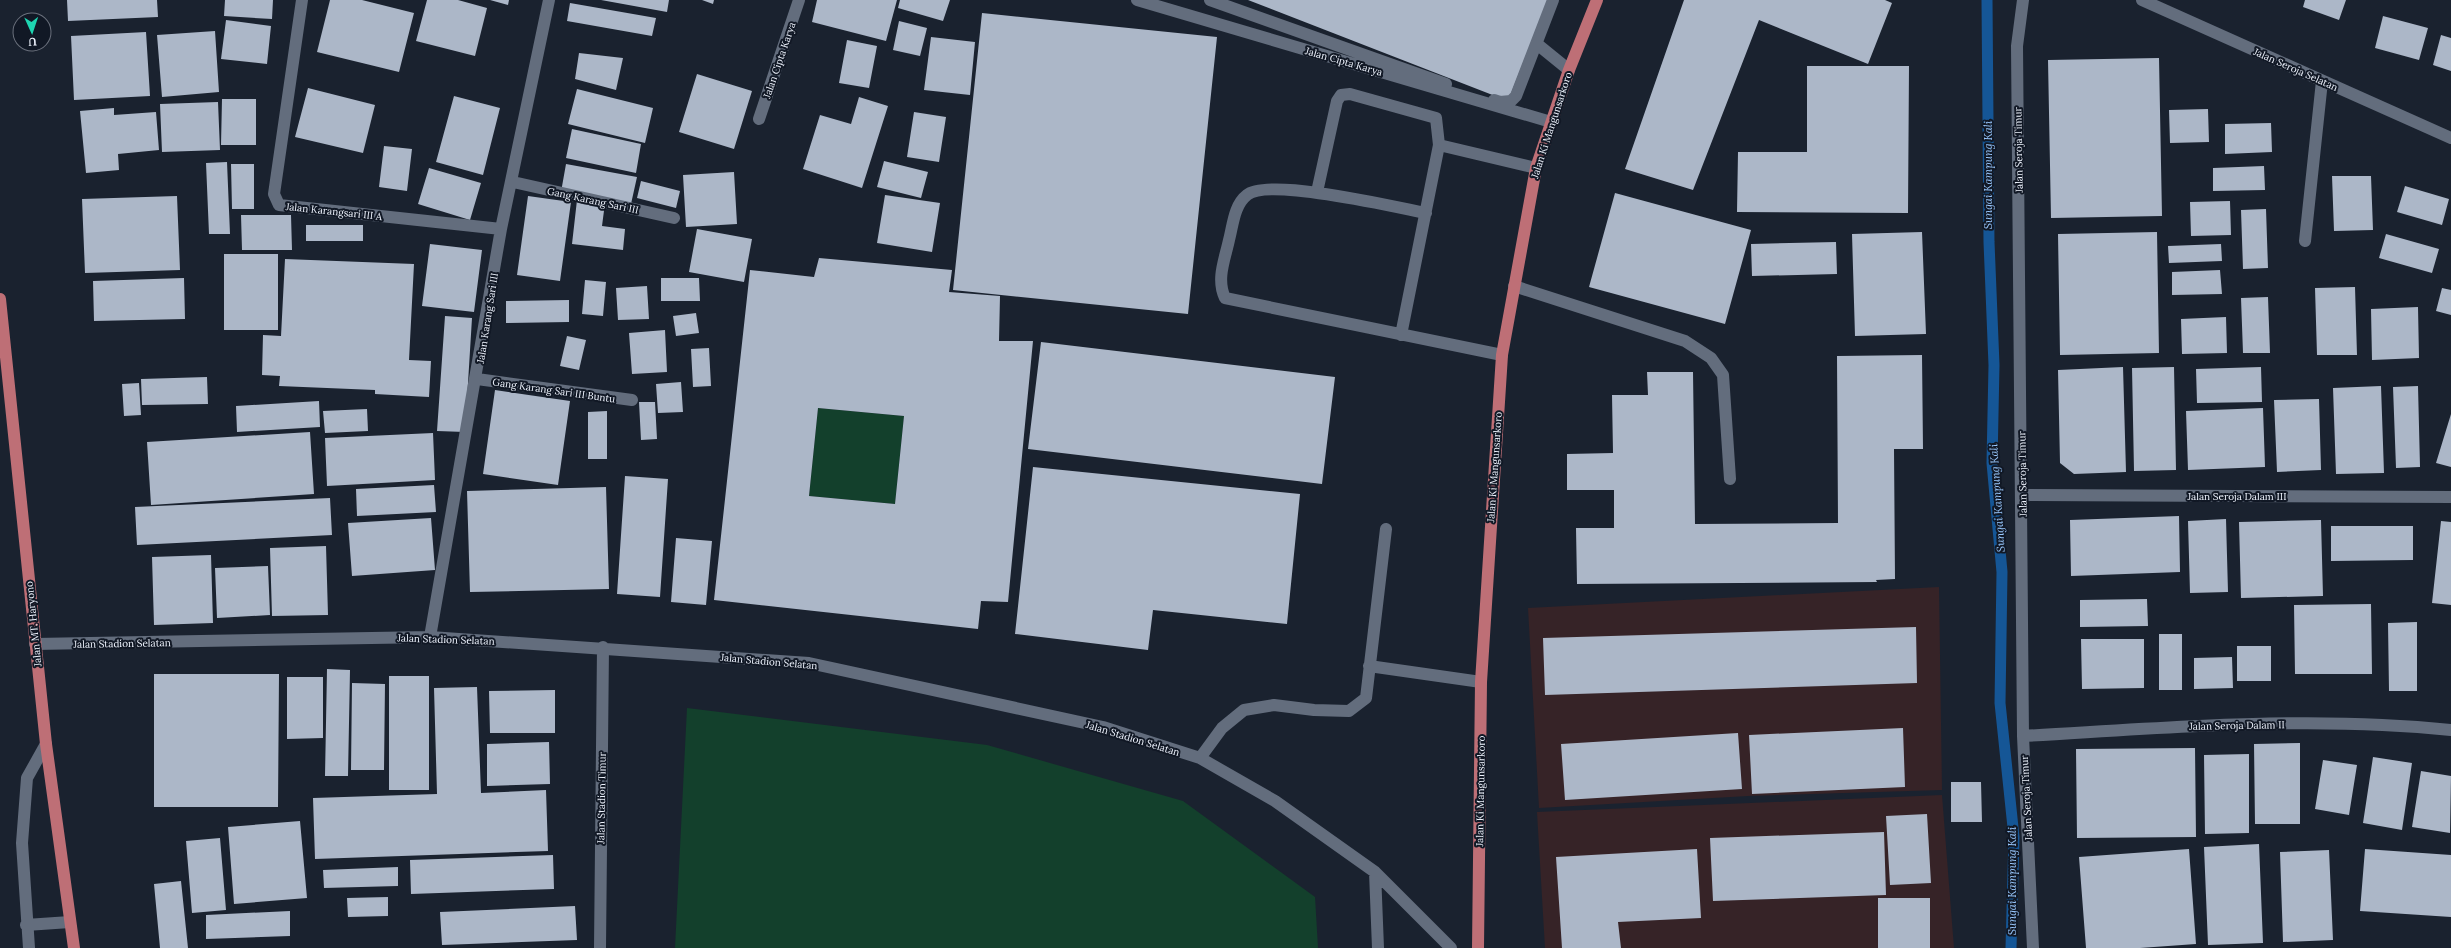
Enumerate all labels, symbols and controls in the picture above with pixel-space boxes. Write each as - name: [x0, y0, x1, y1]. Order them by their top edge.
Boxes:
- north arrow: [12, 12, 52, 52]
- street label: Jalan Cipta Karya: [760, 20, 799, 101]
- text: U: [27, 35, 37, 49]
- street label: Jalan Cipta Karya: [1303, 44, 1384, 79]
- street label: Jalan Seroja Selatan: [2251, 45, 2340, 94]
- street label: Jalan Ki Mangunsarkoro: [1528, 70, 1575, 181]
- street label: Jalan Seroja Timur: [2011, 107, 2026, 194]
- water label: Sungai Kampung Kali: [1981, 120, 1995, 229]
- street label: Gang Karang Sari III: [546, 184, 640, 217]
- street label: Jalan Karangsari III A: [284, 200, 384, 223]
- street label: Jalan Karang Sari III: [474, 272, 501, 365]
- street label: Gang Karang Sari III Buntu: [492, 375, 616, 406]
- street label: Jalan Ki Mangunsarkoro: [1484, 411, 1505, 524]
- street label: Jalan Seroja Timur: [2015, 431, 2030, 518]
- water label: Sungai Kampung Kali: [1986, 443, 2008, 553]
- street label: Jalan Seroja Dalam III: [2187, 490, 2286, 503]
- street label: Jalan MT. Haryono: [23, 580, 45, 668]
- street label: Jalan Stadion Selatan: [396, 631, 495, 648]
- street label: Jalan Stadion Selatan: [72, 636, 171, 651]
- street label: Jalan Stadion Selatan: [719, 651, 818, 672]
- street label: Jalan Stadion Selatan: [1083, 718, 1181, 759]
- street label: Jalan Seroja Dalam II: [2188, 718, 2285, 733]
- street label: Jalan Ki Mangunsarkoro: [1473, 735, 1488, 848]
- street label: Jalan Stadion Timur: [594, 751, 609, 845]
- street label: Jalan Seroja Timur: [2018, 754, 2035, 842]
- water label: Sungai Kampung Kali: [2005, 826, 2019, 935]

